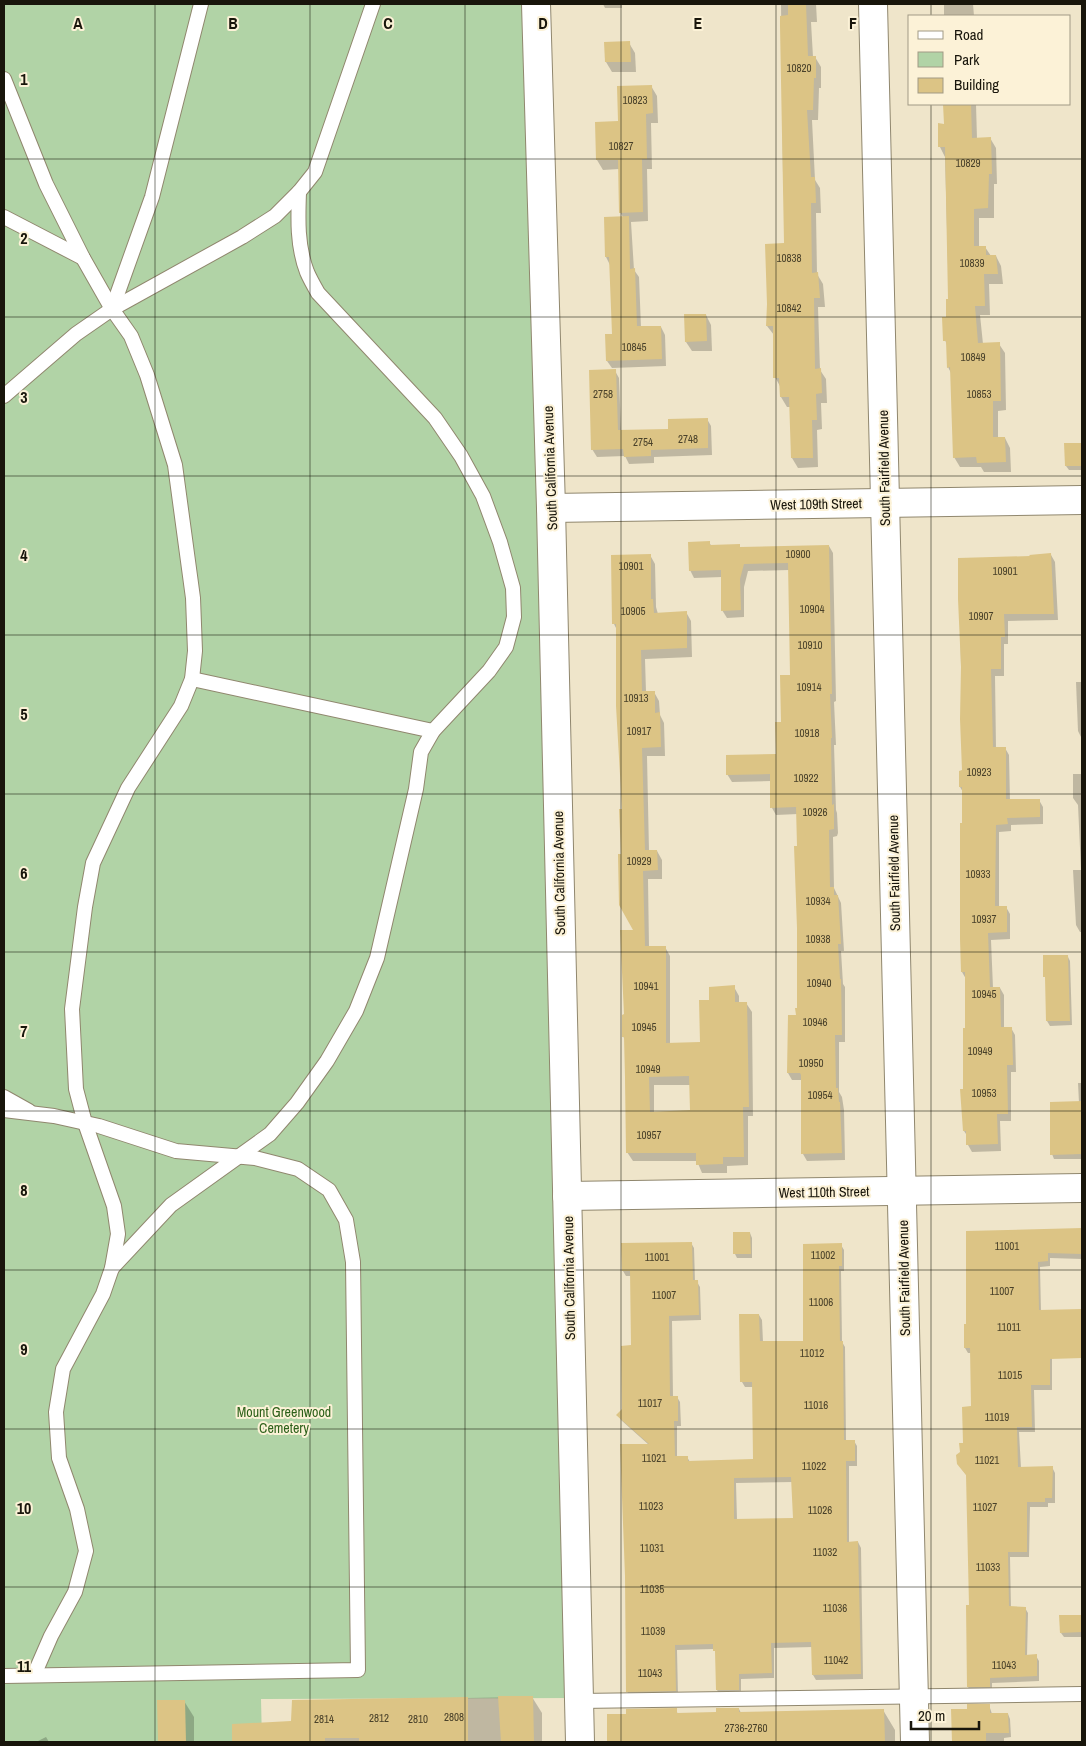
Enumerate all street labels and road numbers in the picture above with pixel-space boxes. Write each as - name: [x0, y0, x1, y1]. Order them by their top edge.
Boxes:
- street label: South California Avenue: [539, 406, 561, 530]
- street label: South Fairfield Avenue: [874, 410, 894, 526]
- street label: West 109th Street: [770, 494, 862, 514]
- street label: South California Avenue: [549, 811, 569, 935]
- street label: South Fairfield Avenue: [884, 815, 904, 931]
- street label: West 110th Street: [778, 1182, 870, 1202]
- street label: South California Avenue: [559, 1216, 579, 1340]
- street label: South Fairfield Avenue: [894, 1220, 914, 1336]

